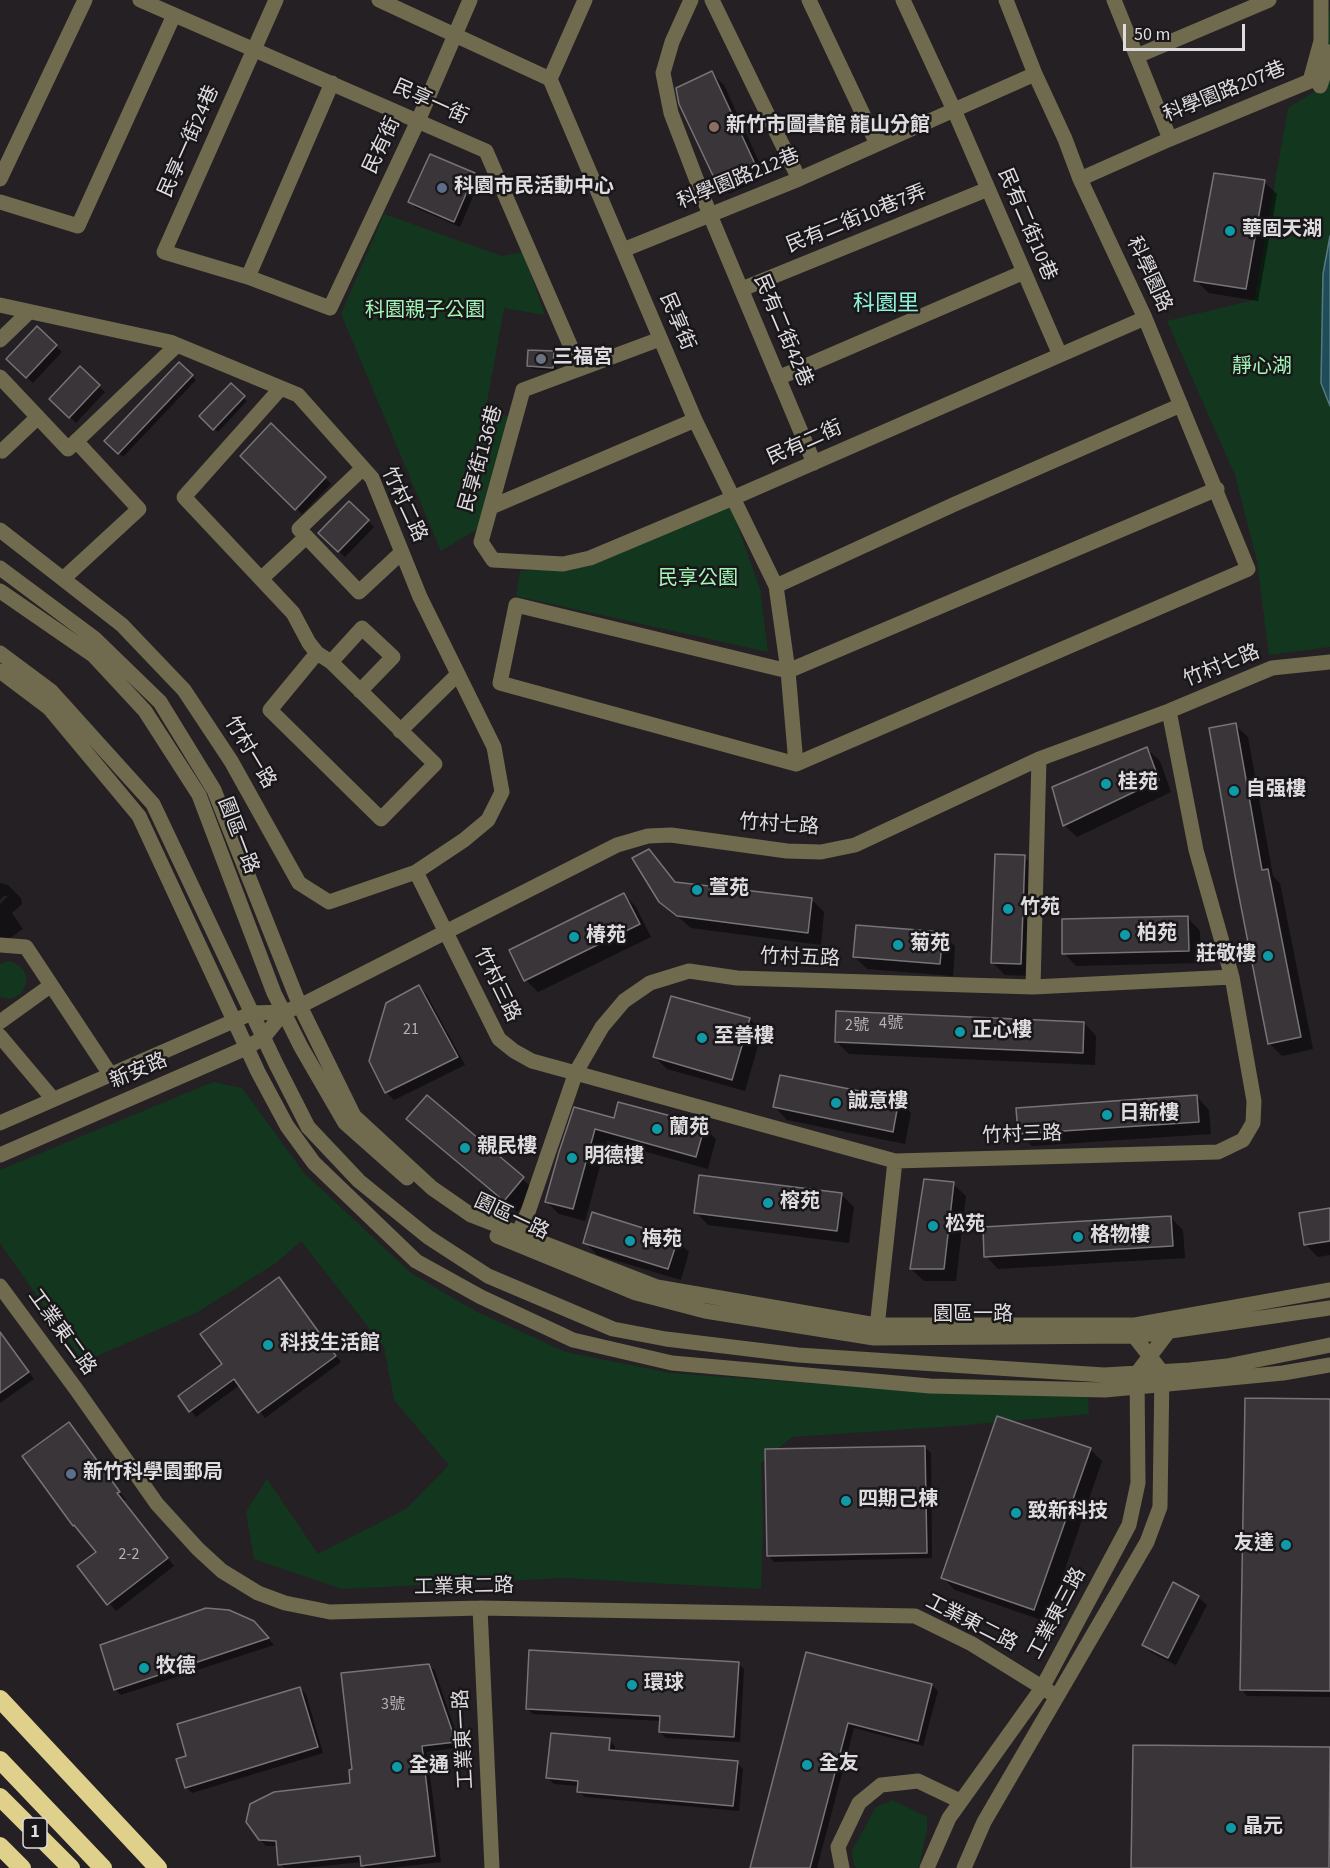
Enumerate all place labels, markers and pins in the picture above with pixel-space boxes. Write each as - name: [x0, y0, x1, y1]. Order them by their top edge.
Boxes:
- place label: 新竹市圖書館 龍山分館: [726, 115, 930, 139]
- marker: 新竹市圖書館 龍山分館: [707, 120, 721, 134]
- place label: 科園市民活動中心: [454, 176, 614, 200]
- marker: 科園市民活動中心: [435, 181, 449, 195]
- place label: 華固天湖: [1242, 219, 1322, 243]
- marker: 華固天湖: [1223, 224, 1237, 238]
- place label: 三福宮: [553, 347, 613, 371]
- marker: 三福宮: [534, 352, 548, 366]
- place label: 桂苑: [1118, 772, 1158, 796]
- marker: 桂苑: [1099, 777, 1113, 791]
- place label: 自强樓: [1246, 779, 1306, 803]
- marker: 自强樓: [1227, 784, 1241, 798]
- place label: 萱苑: [709, 878, 749, 902]
- marker: 萱苑: [690, 883, 704, 897]
- place label: 竹苑: [1020, 897, 1060, 921]
- marker: 竹苑: [1001, 902, 1015, 916]
- place label: 柏苑: [1137, 923, 1177, 947]
- place label: 椿苑: [586, 925, 626, 949]
- marker: 柏苑: [1118, 928, 1132, 942]
- marker: 椿苑: [567, 930, 581, 944]
- place label: 菊苑: [910, 933, 950, 957]
- marker: 菊苑: [891, 938, 905, 952]
- place label: 莊敬樓: [1196, 944, 1256, 968]
- marker: 莊敬樓: [1261, 949, 1275, 963]
- place label: 正心樓: [972, 1020, 1032, 1044]
- marker: 正心樓: [953, 1025, 967, 1039]
- place label: 至善樓: [714, 1026, 774, 1050]
- marker: 至善樓: [695, 1031, 709, 1045]
- place label: 誠意樓: [848, 1091, 908, 1115]
- marker: 誠意樓: [829, 1096, 843, 1110]
- place label: 日新樓: [1119, 1103, 1179, 1127]
- marker: 日新樓: [1100, 1108, 1114, 1122]
- place label: 蘭苑: [669, 1117, 709, 1141]
- marker: 蘭苑: [650, 1122, 664, 1136]
- place label: 親民樓: [477, 1136, 537, 1160]
- marker: 親民樓: [458, 1141, 472, 1155]
- place label: 明德樓: [584, 1146, 644, 1170]
- marker: 明德樓: [565, 1151, 579, 1165]
- place label: 榕苑: [780, 1191, 820, 1215]
- marker: 榕苑: [761, 1196, 775, 1210]
- place label: 松苑: [945, 1214, 985, 1238]
- marker: 松苑: [926, 1219, 940, 1233]
- place label: 格物樓: [1090, 1225, 1150, 1249]
- place label: 梅苑: [642, 1229, 682, 1253]
- marker: 格物樓: [1071, 1230, 1085, 1244]
- marker: 梅苑: [623, 1234, 637, 1248]
- place label: 科技生活館: [280, 1333, 380, 1357]
- marker: 科技生活館: [261, 1338, 275, 1352]
- place label: 新竹科學園郵局: [83, 1462, 223, 1486]
- marker: 新竹科學園郵局: [64, 1467, 78, 1481]
- place label: 四期己棟: [858, 1489, 938, 1513]
- marker: 四期己棟: [839, 1494, 853, 1508]
- place label: 致新科技: [1028, 1501, 1108, 1525]
- marker: 致新科技: [1009, 1506, 1023, 1520]
- place label: 友達: [1234, 1533, 1274, 1557]
- marker: 友達: [1279, 1538, 1293, 1552]
- place label: 牧德: [156, 1656, 196, 1680]
- marker: 牧德: [137, 1661, 151, 1675]
- place label: 環球: [644, 1673, 684, 1697]
- marker: 環球: [625, 1678, 639, 1692]
- place label: 全友: [819, 1753, 859, 1777]
- place label: 全通: [409, 1755, 449, 1779]
- marker: 全友: [800, 1758, 814, 1772]
- marker: 全通: [390, 1760, 404, 1774]
- place label: 晶元: [1243, 1816, 1283, 1840]
- marker: 晶元: [1224, 1821, 1238, 1835]

